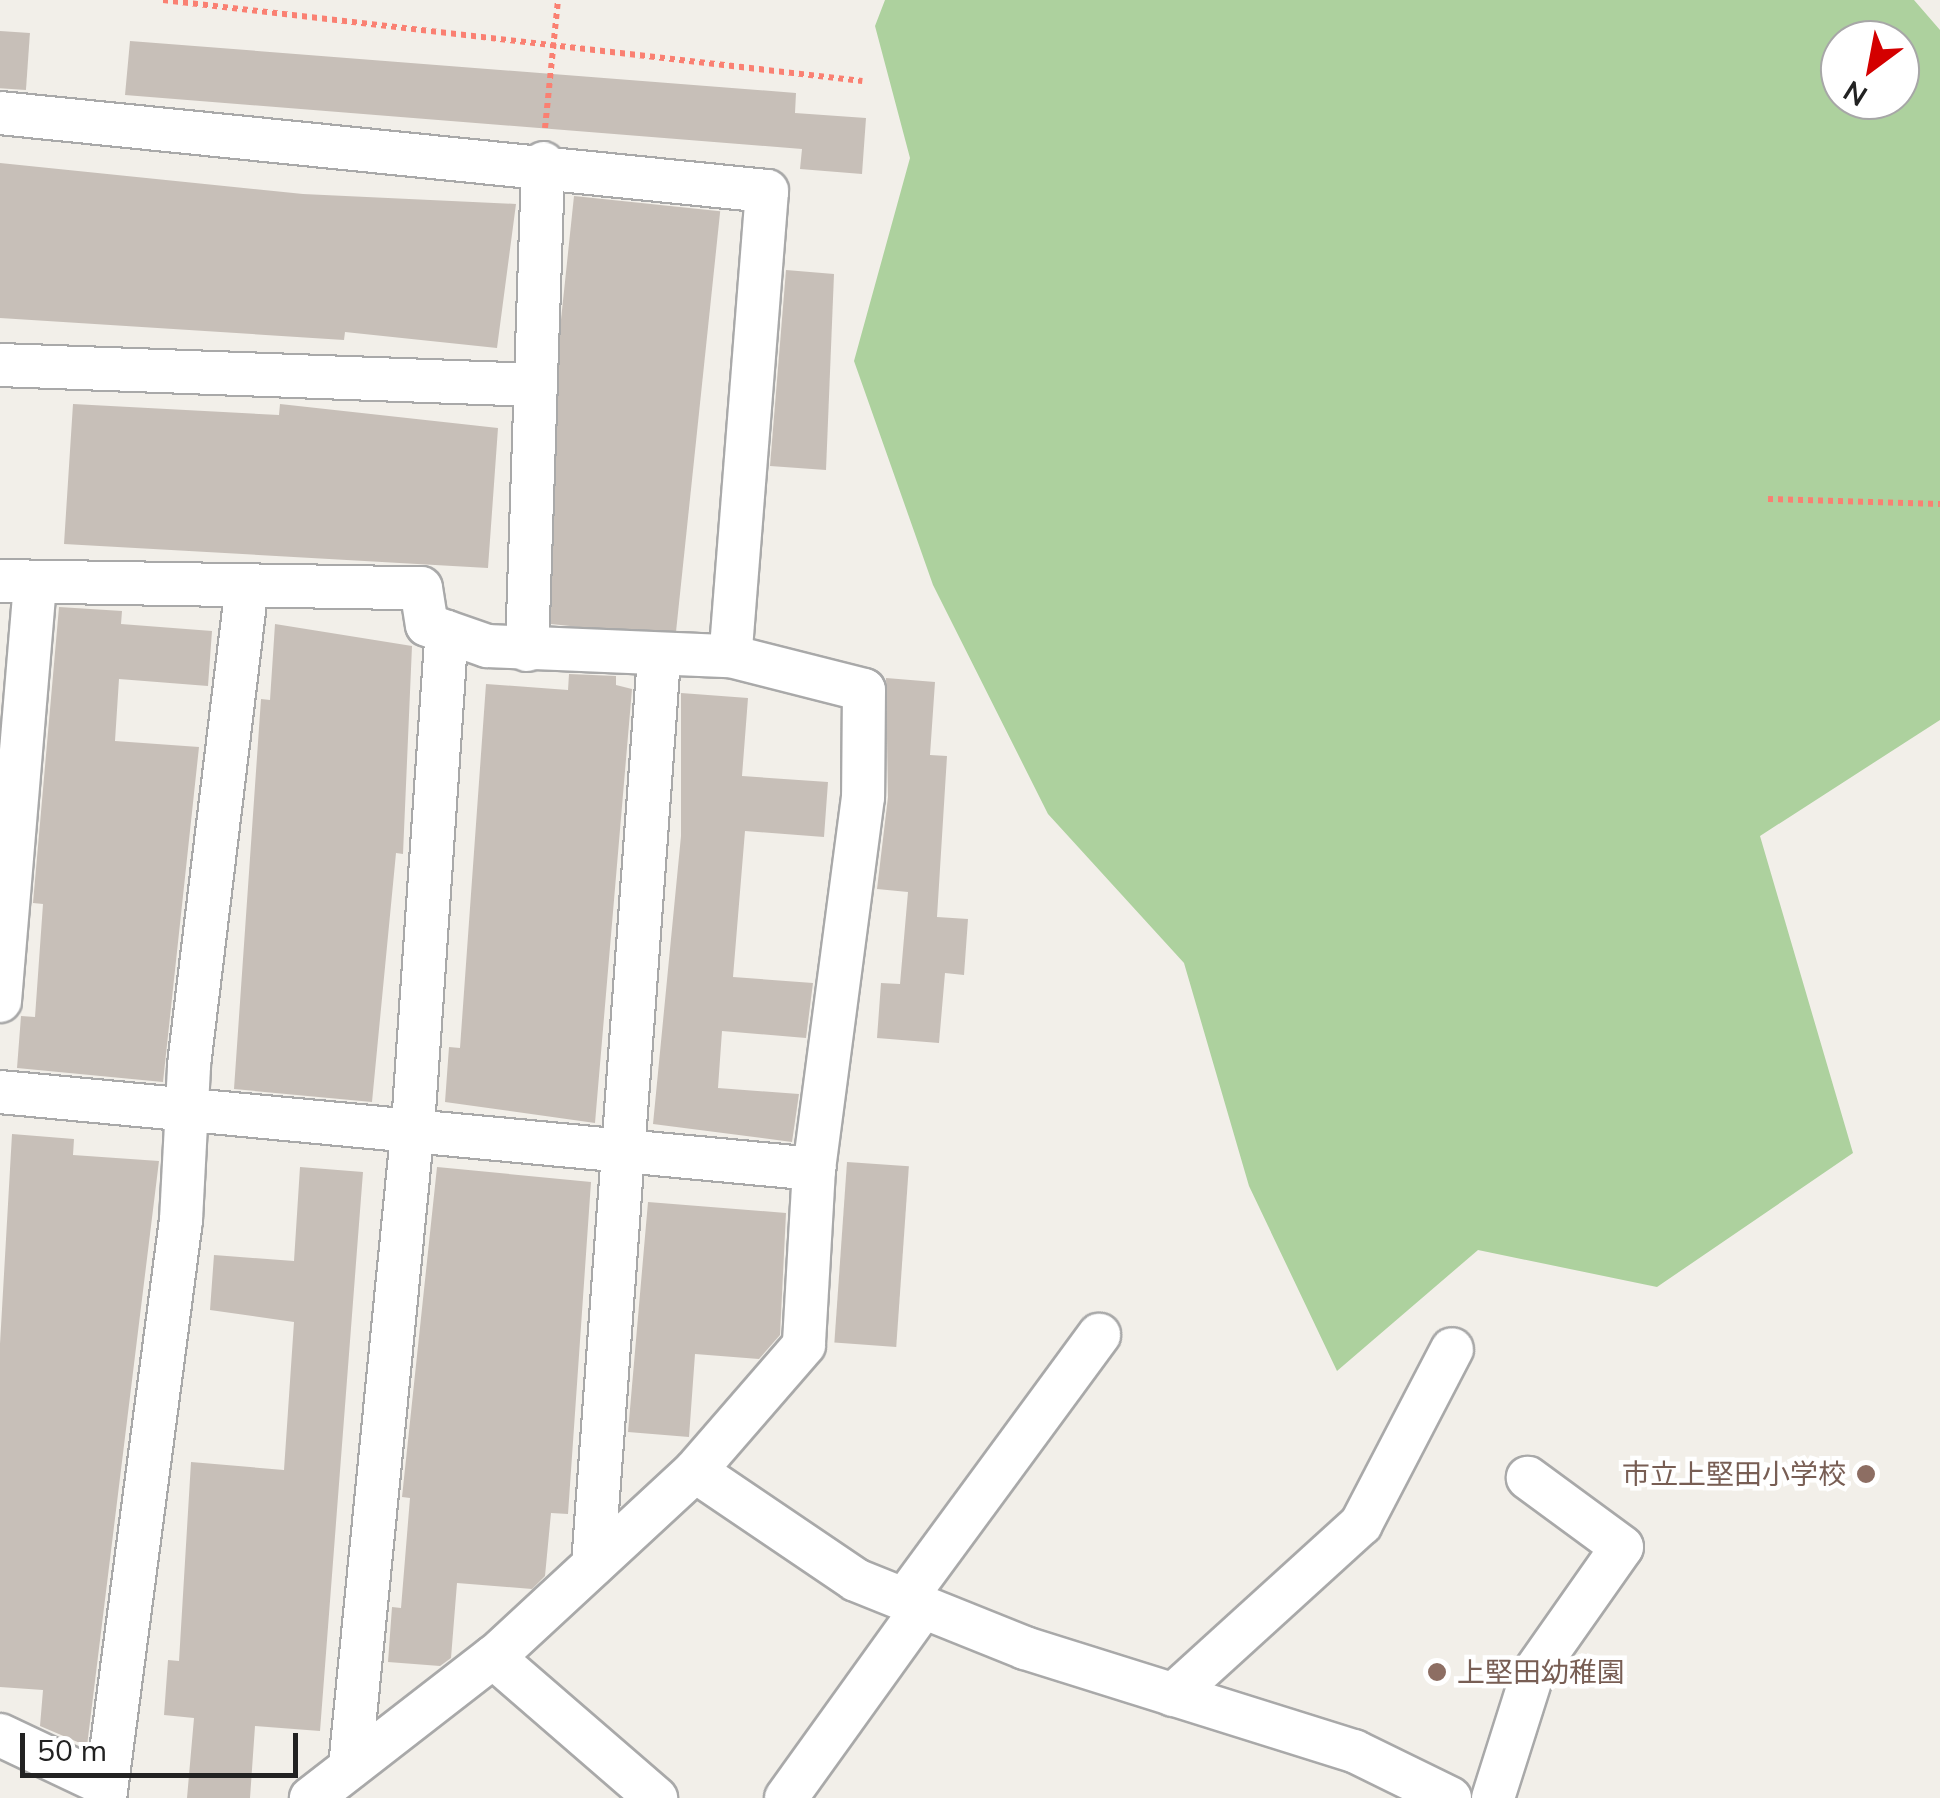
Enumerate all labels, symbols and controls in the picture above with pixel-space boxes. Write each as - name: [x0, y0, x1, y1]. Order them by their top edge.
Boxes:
- north arrow: [1820, 20, 1920, 120]
- text: N: [1837, 74, 1873, 115]
- place label: 市立上堅田小学校: [1622, 1457, 1846, 1491]
- marker: 市立上堅田小学校: [1855, 1463, 1877, 1485]
- place label: 上堅田幼稚園: [1457, 1655, 1625, 1689]
- marker: 上堅田幼稚園: [1426, 1661, 1448, 1683]
- scale bar: [25, 1713, 302, 1775]
- text: 50 m: [37, 1731, 107, 1769]

